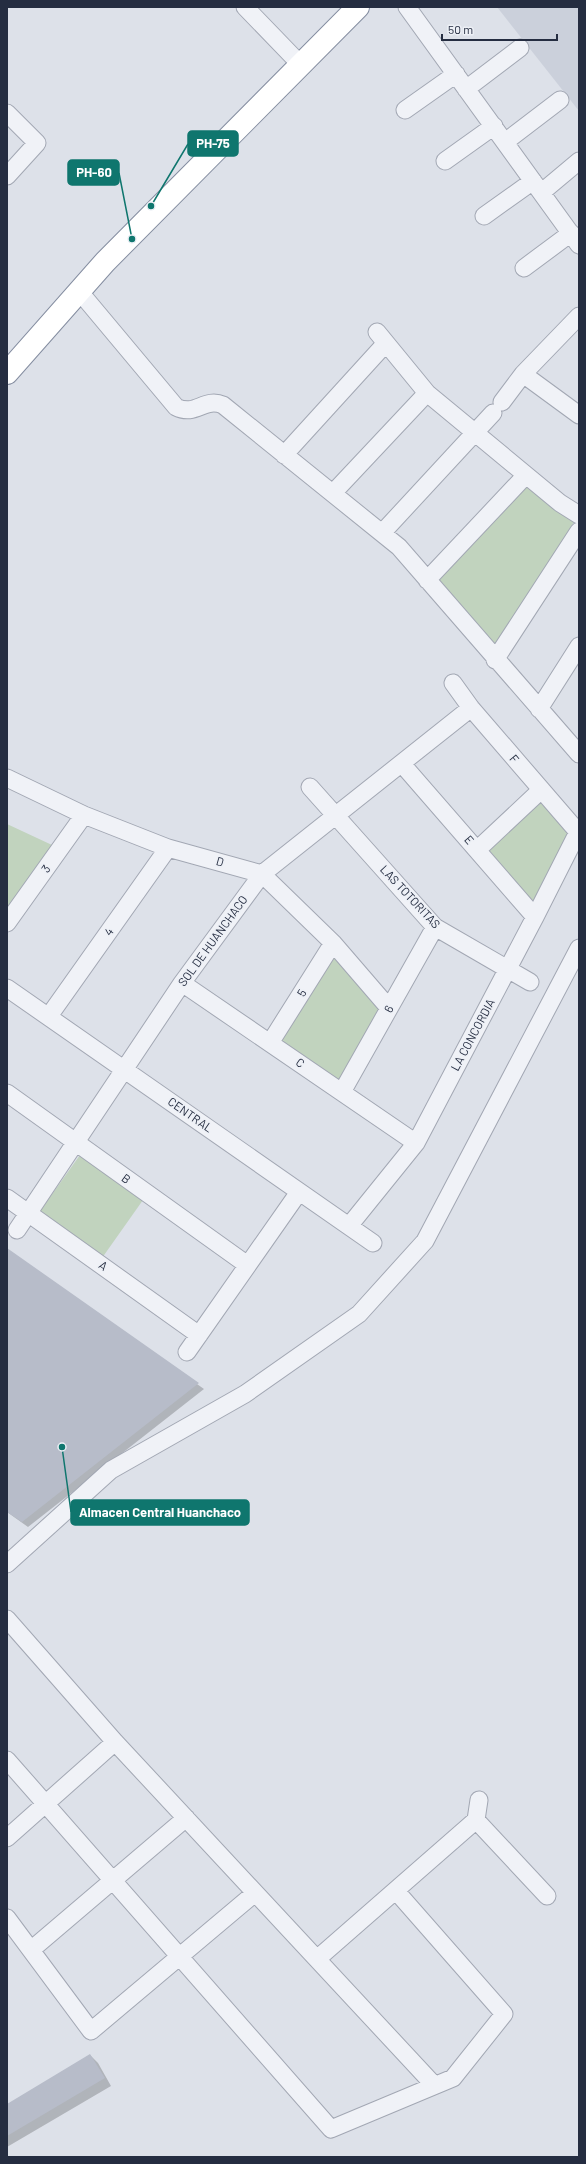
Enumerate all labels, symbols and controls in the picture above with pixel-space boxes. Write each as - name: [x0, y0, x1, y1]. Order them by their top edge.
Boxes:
- scale bar: [442, 16, 557, 42]
- text: 50 m: [448, 22, 473, 36]
- callout: PH-75: [188, 131, 238, 156]
- text: PH-75: [196, 135, 230, 151]
- callout: PH-60: [68, 160, 119, 185]
- text: PH-60: [76, 164, 112, 180]
- street label: F: [507, 751, 522, 766]
- street label: E: [462, 832, 477, 847]
- street label: D: [215, 853, 226, 869]
- street label: 3: [38, 862, 53, 875]
- street label: LAS TOTORITAS: [378, 862, 444, 931]
- street label: SOL DE HUANCHACO: [175, 892, 250, 989]
- street label: 4: [101, 925, 116, 938]
- street label: 5: [294, 986, 309, 999]
- street label: LA CONCORDIA: [447, 996, 497, 1073]
- street label: 6: [381, 1002, 396, 1015]
- street label: C: [294, 1054, 308, 1070]
- street label: CENTRAL: [166, 1094, 216, 1135]
- street label: B: [119, 1170, 134, 1186]
- street label: A: [97, 1257, 111, 1273]
- callout: Almacen Central Huanchaco: [71, 1500, 249, 1525]
- text: Almacen Central Huanchaco: [79, 1504, 241, 1520]

